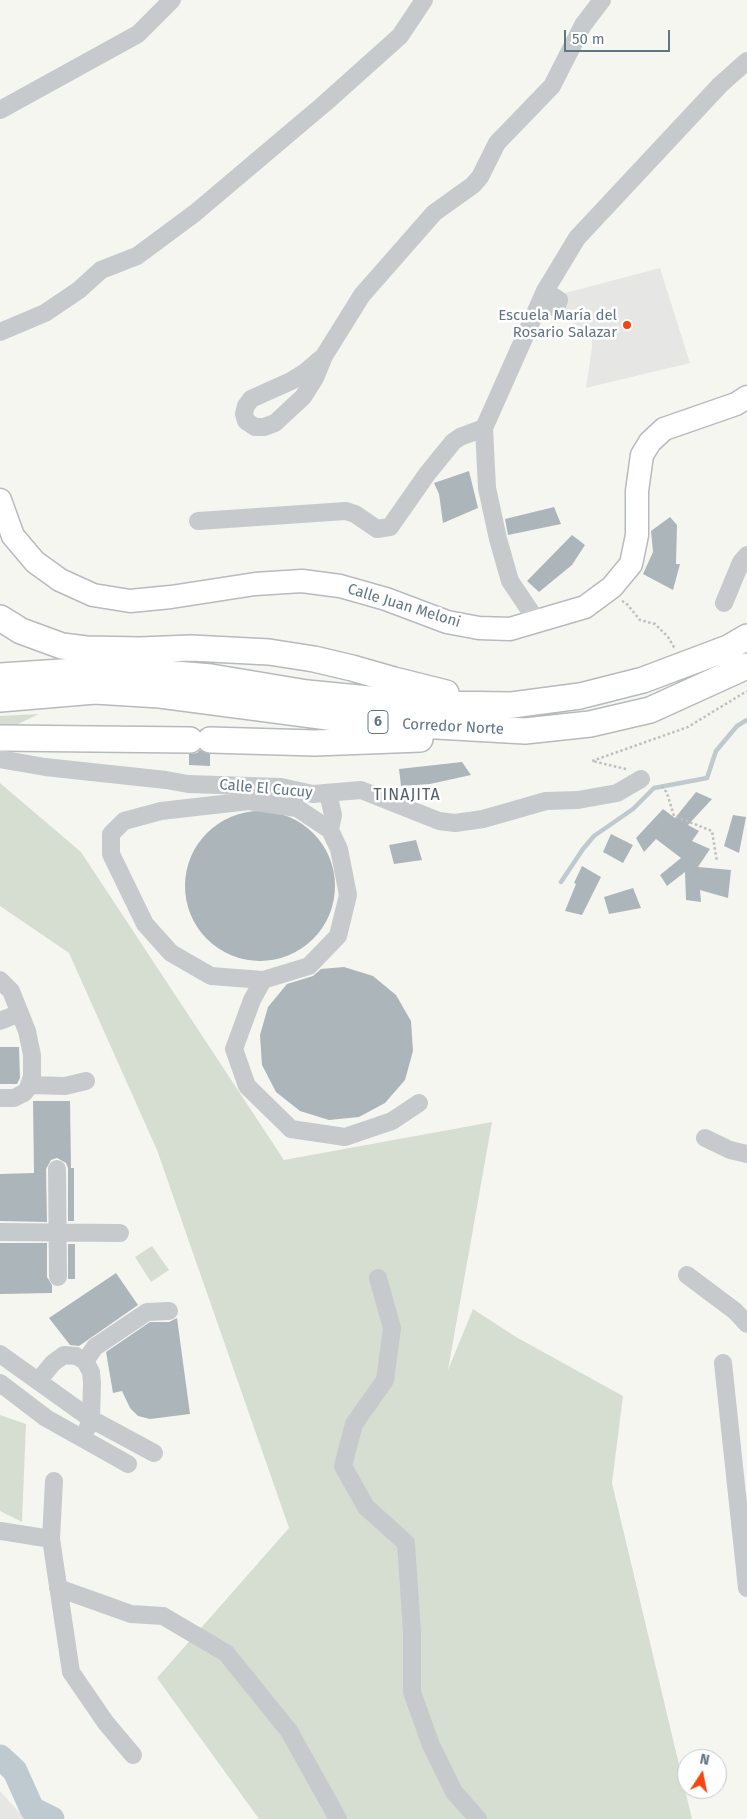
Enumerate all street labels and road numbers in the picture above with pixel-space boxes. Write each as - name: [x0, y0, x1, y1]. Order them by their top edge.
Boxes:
- street label: Calle Juan Meloni: [345, 580, 463, 632]
- road number: 6: [368, 710, 388, 734]
- street label: Corredor Norte: [402, 715, 504, 739]
- street label: Calle El Cucuy: [219, 776, 313, 802]

